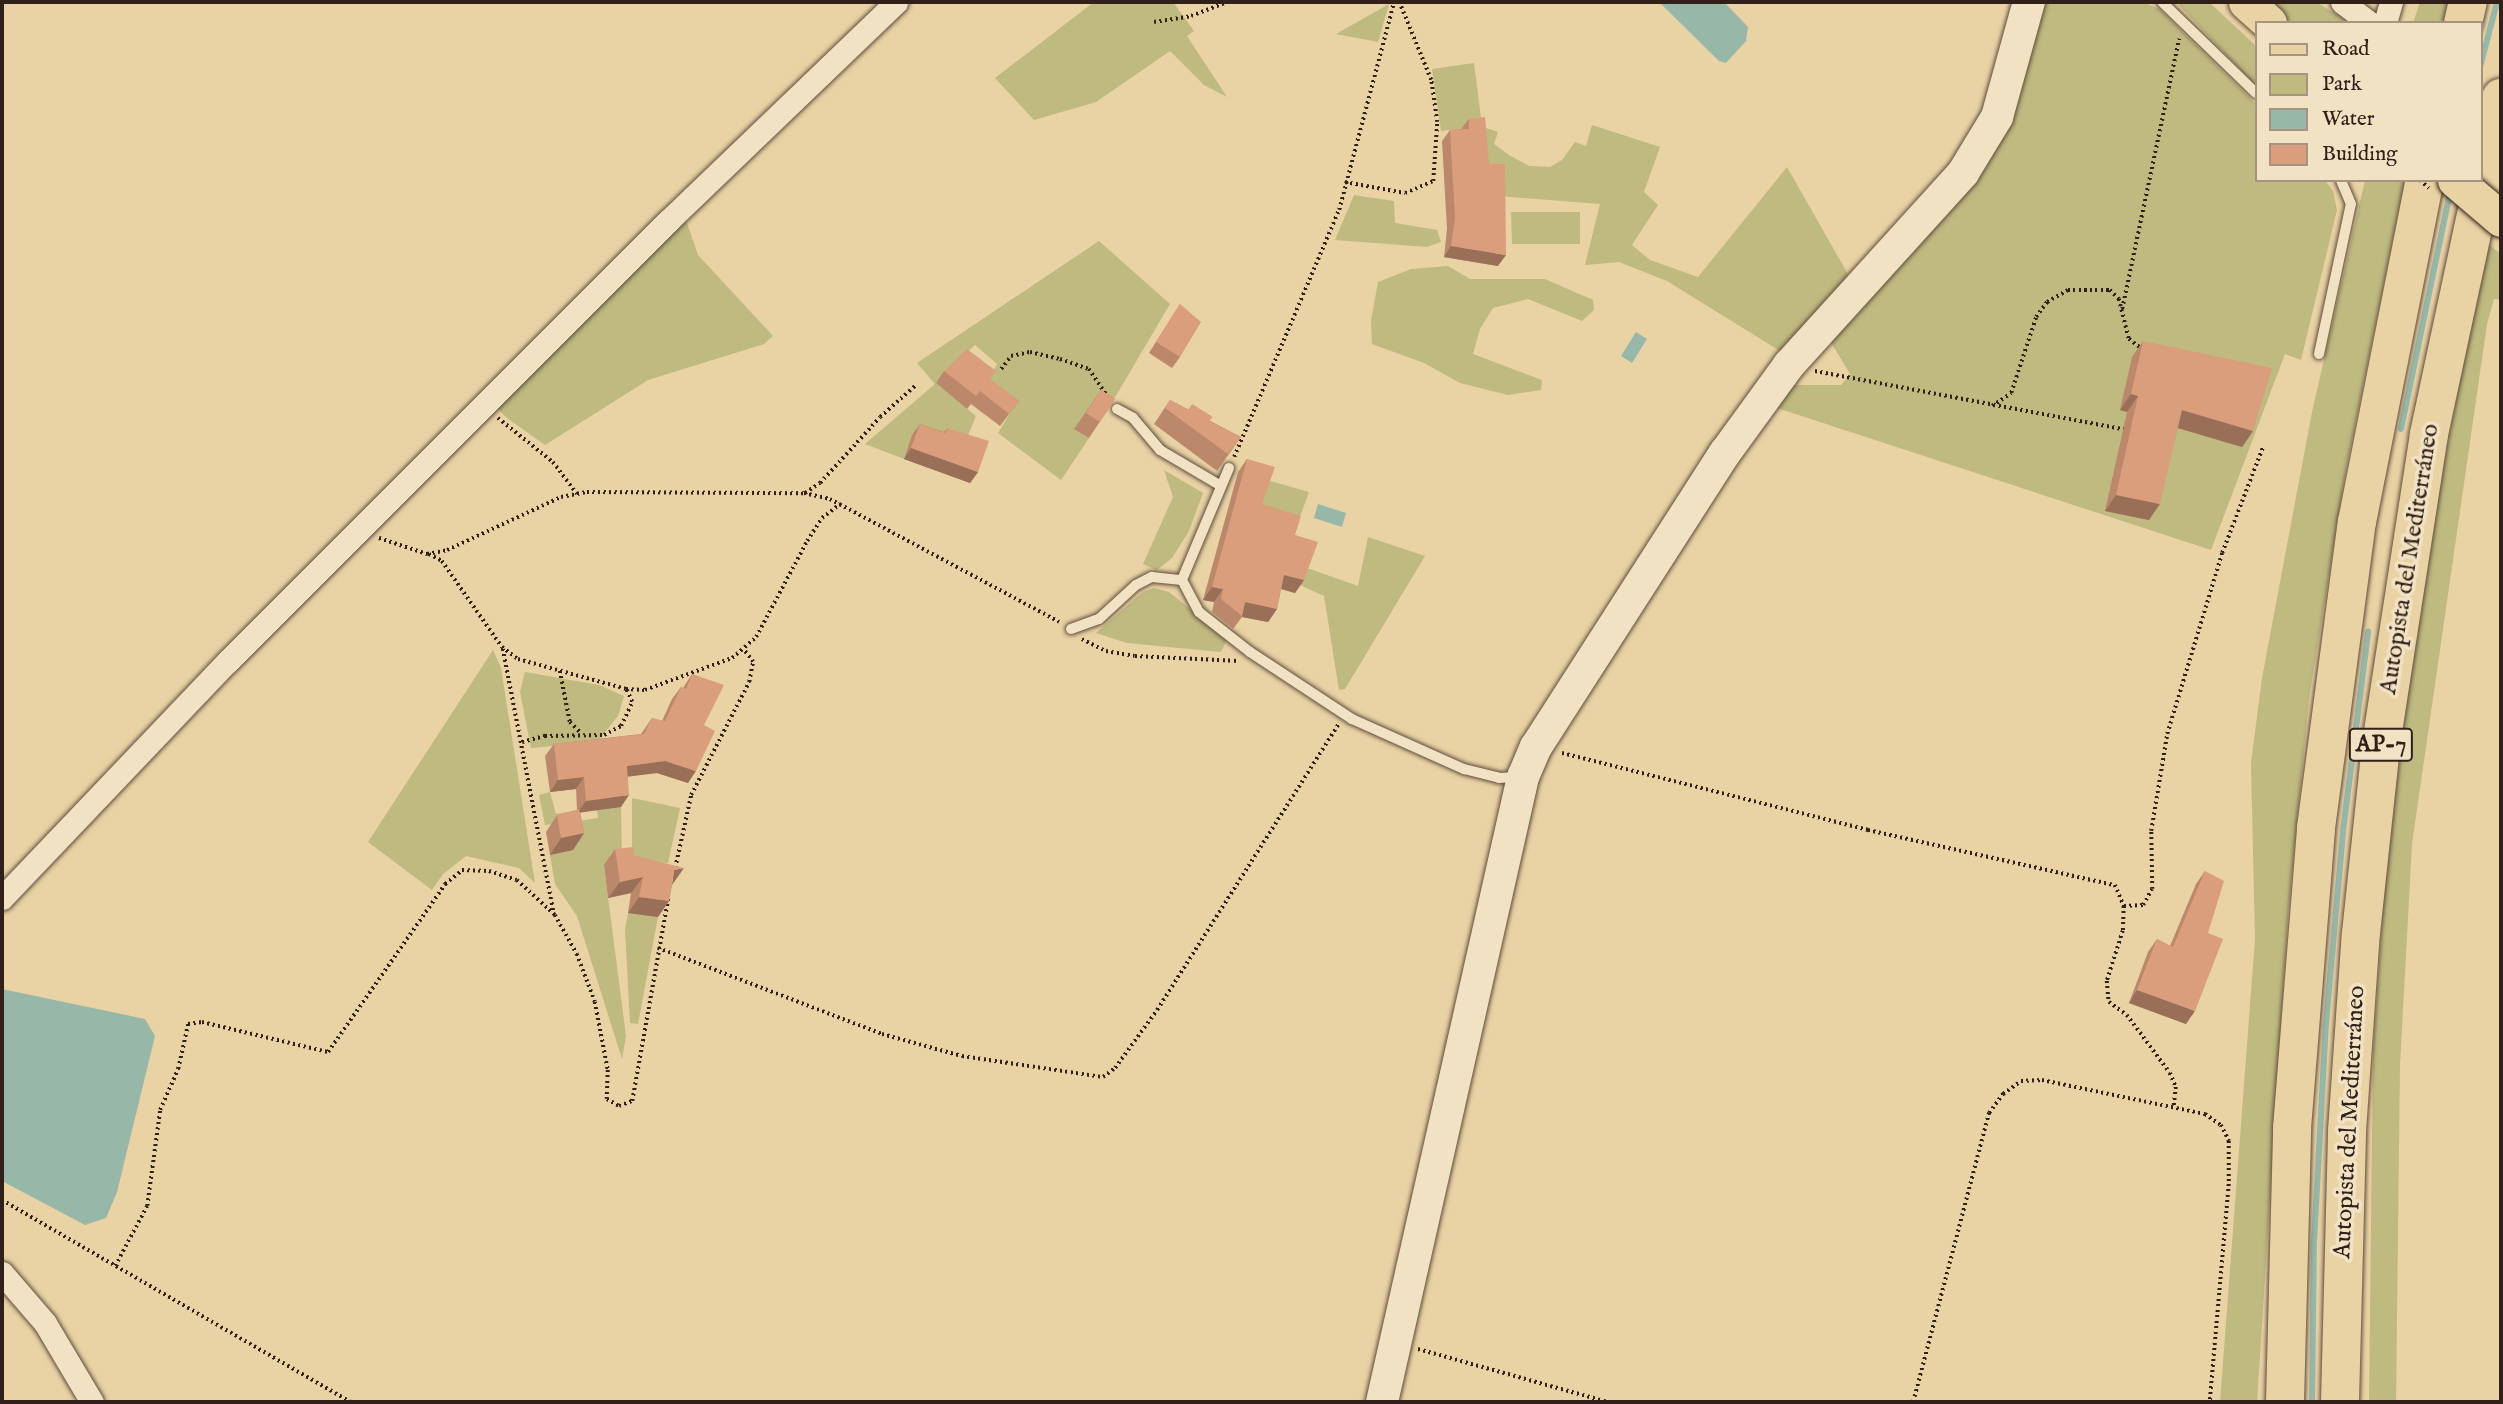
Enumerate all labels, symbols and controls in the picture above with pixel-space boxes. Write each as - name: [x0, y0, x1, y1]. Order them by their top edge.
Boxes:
- legend: [2254, 21, 2482, 182]
- text: Road: [2322, 36, 2369, 63]
- text: Park: [2322, 71, 2362, 98]
- text: Water: [2322, 106, 2374, 133]
- text: Building: [2322, 141, 2397, 168]
- street label: Autopista del Mediterráneo: [2374, 422, 2446, 696]
- road number: AP-7: [2348, 726, 2414, 764]
- street label: Autopista del Mediterráneo: [2328, 985, 2372, 1259]

